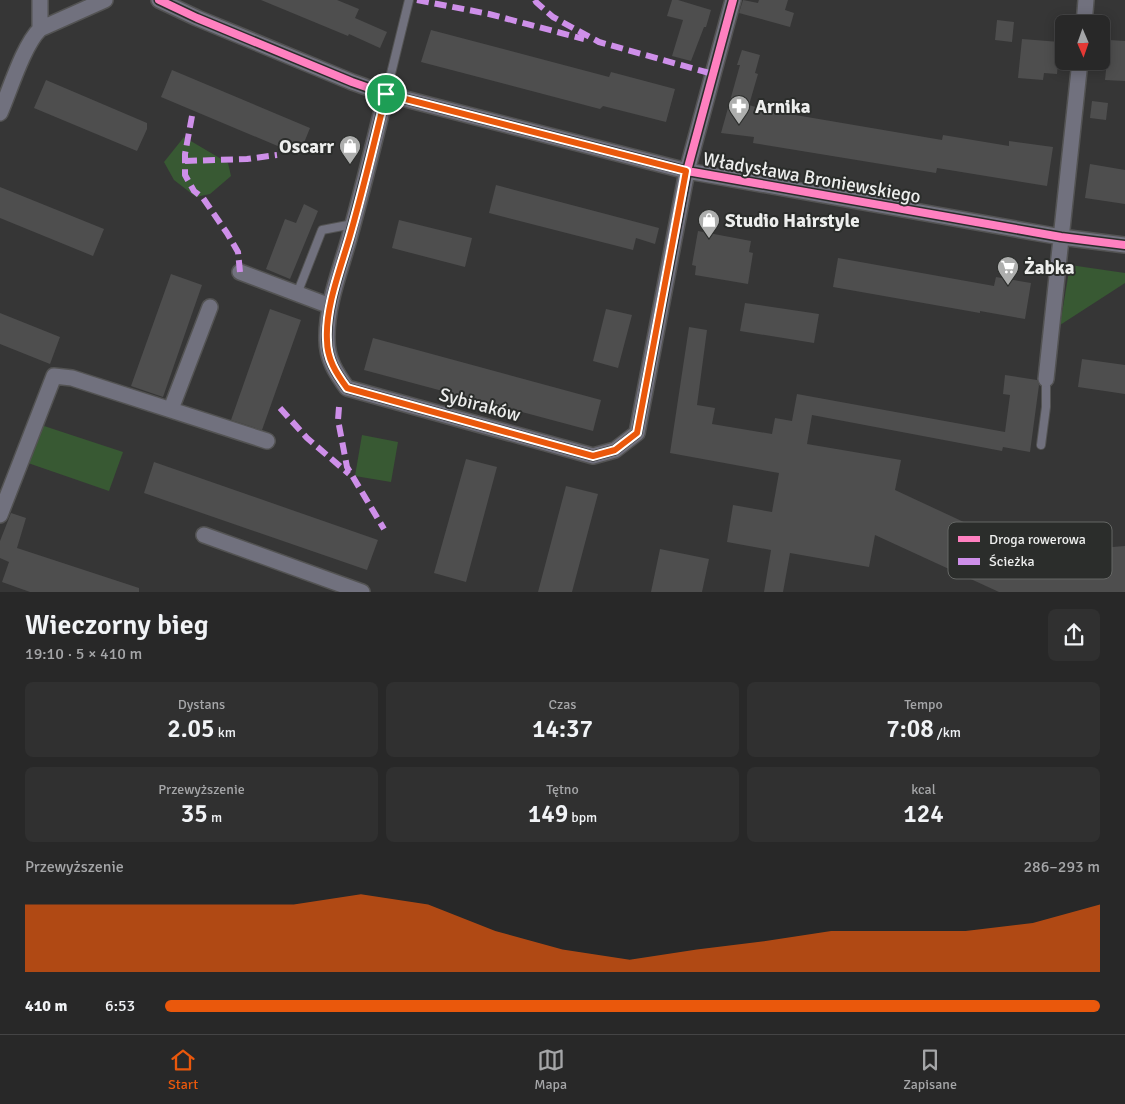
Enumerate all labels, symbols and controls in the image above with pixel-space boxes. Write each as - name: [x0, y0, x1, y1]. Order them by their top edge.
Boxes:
- north arrow: [1055, 15, 1110, 70]
- map controls: [1055, 15, 1110, 70]
- pin: [365, 73, 407, 115]
- icon: arrive: [372, 80, 400, 108]
- pharmacy icon: Arnika: [727, 94, 751, 125]
- place label: Arnika: [755, 95, 811, 119]
- shop icon: Oscarr: [338, 134, 362, 165]
- place label: Oscarr: [279, 135, 334, 159]
- street label: Władysława Broniewskiego: [701, 147, 923, 209]
- shop icon: Studio Hairstyle: [697, 208, 721, 239]
- place label: Studio Hairstyle: [725, 209, 860, 233]
- supermarket icon: Żabka: [996, 255, 1020, 286]
- place label: Żabka: [1024, 256, 1075, 280]
- street label: Sybiraków: [436, 383, 523, 427]
- legend: [948, 522, 1112, 579]
- text: Droga rowerowa: [989, 531, 1086, 548]
- text: Ścieżka: [989, 553, 1035, 570]
- text: Wieczorny bieg: [25, 608, 209, 642]
- button: share: [1048, 609, 1100, 661]
- text: 19:10 · 5 × 410 m: [25, 644, 142, 664]
- text: Dystans: [178, 696, 225, 713]
- text: Czas: [549, 696, 576, 713]
- text: Tempo: [904, 696, 943, 713]
- text: 2.05: [167, 713, 215, 744]
- text: 14:37: [532, 713, 593, 744]
- text: 7:08: [886, 713, 934, 744]
- text: km: [215, 724, 236, 741]
- text: /km: [934, 724, 961, 741]
- text: Przewyższenie: [158, 781, 245, 798]
- text: Tętno: [546, 781, 579, 798]
- text: kcal: [911, 781, 936, 798]
- text: 35: [181, 798, 208, 829]
- text: 149: [528, 798, 568, 829]
- text: 124: [903, 798, 944, 829]
- text: m: [208, 809, 222, 826]
- text: bpm: [568, 809, 597, 826]
- text: Przewyższenie: [25, 857, 124, 877]
- text: 286–293 m: [1023, 857, 1100, 877]
- text: 410 m: [25, 996, 67, 1016]
- text: 6:53: [105, 996, 135, 1016]
- tab: Start: [168, 1046, 198, 1093]
- tab: Mapa: [534, 1046, 567, 1093]
- tab: Zapisane: [903, 1046, 957, 1093]

